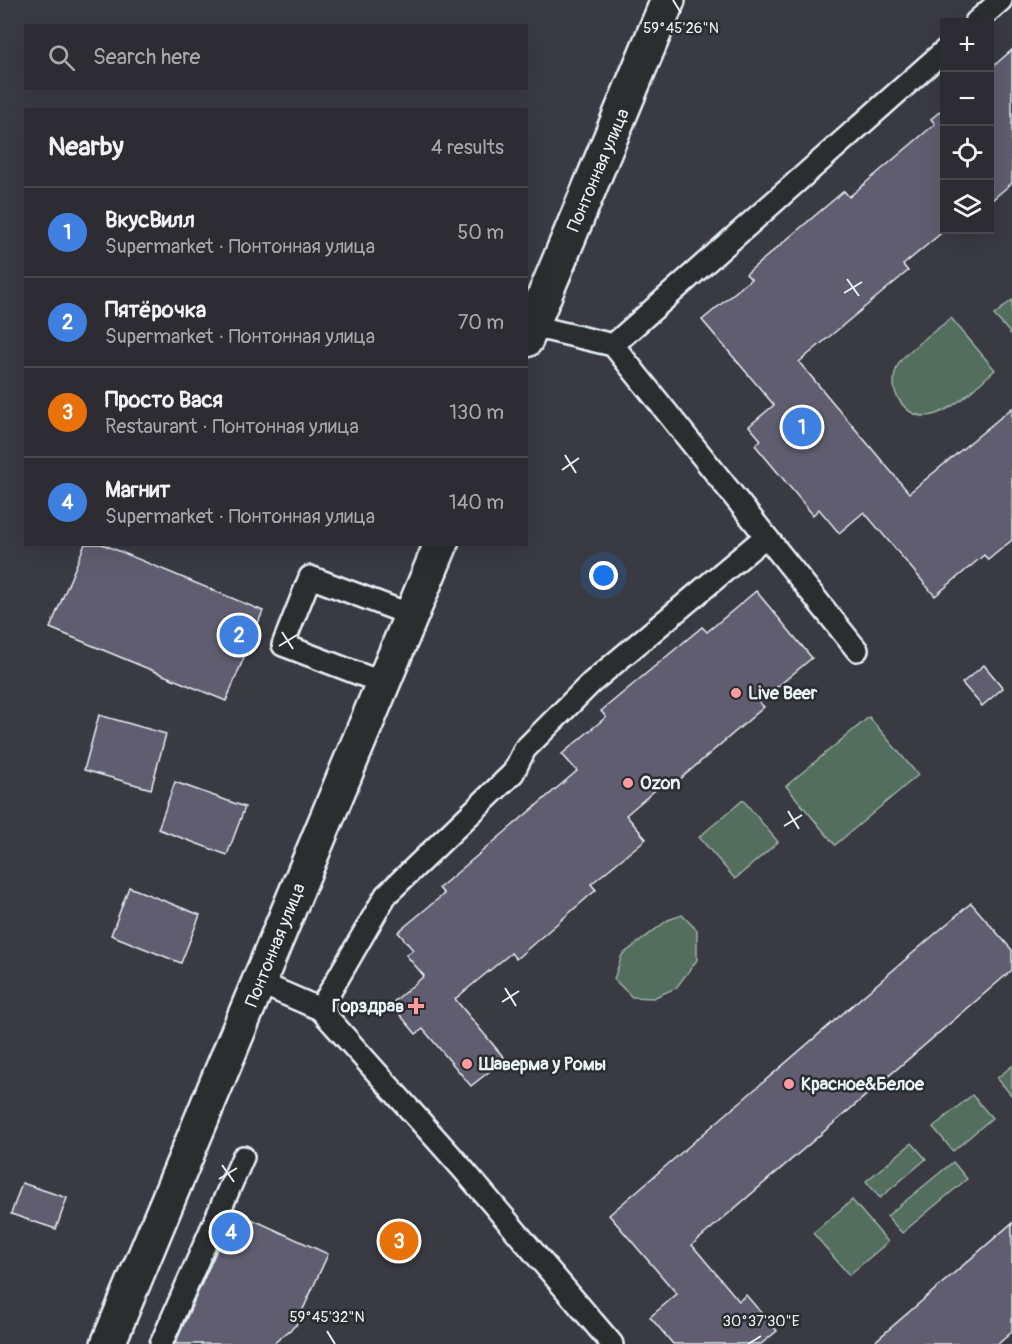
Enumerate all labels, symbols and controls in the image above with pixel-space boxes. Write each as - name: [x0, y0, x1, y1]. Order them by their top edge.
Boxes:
- map controls: [940, 18, 994, 234]
- button: +: [940, 18, 994, 72]
- text: 59°45'26"N: [643, 19, 719, 38]
- search box: [24, 24, 528, 90]
- icon: search: [45, 41, 78, 74]
- text: Search here: [93, 43, 200, 71]
- button: −: [940, 72, 994, 126]
- street label: Понтонная улица: [562, 105, 635, 235]
- button: locate: [940, 126, 994, 180]
- text: Nearby: [48, 131, 124, 163]
- text: 4 results: [431, 135, 504, 160]
- button: layers: [940, 180, 994, 234]
- text: ВкусВилл: [105, 206, 195, 234]
- text: 1: [64, 220, 71, 245]
- text: 50 m: [457, 220, 504, 245]
- text: Supermarket · Понтонная улица: [105, 234, 375, 259]
- text: Пятёрочка: [105, 296, 206, 324]
- text: 2: [62, 310, 73, 335]
- text: 70 m: [458, 310, 504, 335]
- text: Supermarket · Понтонная улица: [105, 324, 375, 349]
- text: Просто Вася: [105, 386, 223, 414]
- text: 3: [62, 400, 73, 425]
- text: 130 m: [449, 400, 504, 425]
- pin: 1: [782, 404, 822, 450]
- text: Restaurant · Понтонная улица: [105, 414, 359, 439]
- text: Магнит: [105, 476, 170, 504]
- text: 4: [62, 490, 73, 515]
- text: 140 m: [449, 490, 504, 515]
- text: Supermarket · Понтонная улица: [105, 504, 375, 529]
- your location: [589, 561, 618, 590]
- pin: 2: [220, 612, 258, 658]
- place label: Live Beer: [748, 682, 818, 705]
- marker: Live Beer: [729, 686, 743, 700]
- place label: Ozon: [640, 772, 680, 795]
- marker: Ozon: [621, 776, 635, 790]
- street label: Понтонная улица: [240, 880, 311, 1011]
- place label: Горздрав: [332, 995, 404, 1018]
- marker: Горздрав: [409, 999, 423, 1013]
- place label: Шаверма у Ромы: [478, 1053, 606, 1076]
- marker: Шаверма у Ромы: [460, 1057, 474, 1071]
- place label: Красное&Белое: [801, 1073, 925, 1096]
- marker: Красное&Белое: [782, 1077, 796, 1091]
- pin: 4: [212, 1210, 250, 1254]
- pin: 3: [380, 1218, 418, 1264]
- text: 59°45'32"N: [289, 1308, 365, 1327]
- text: 30°37'30"E: [723, 1312, 800, 1331]

